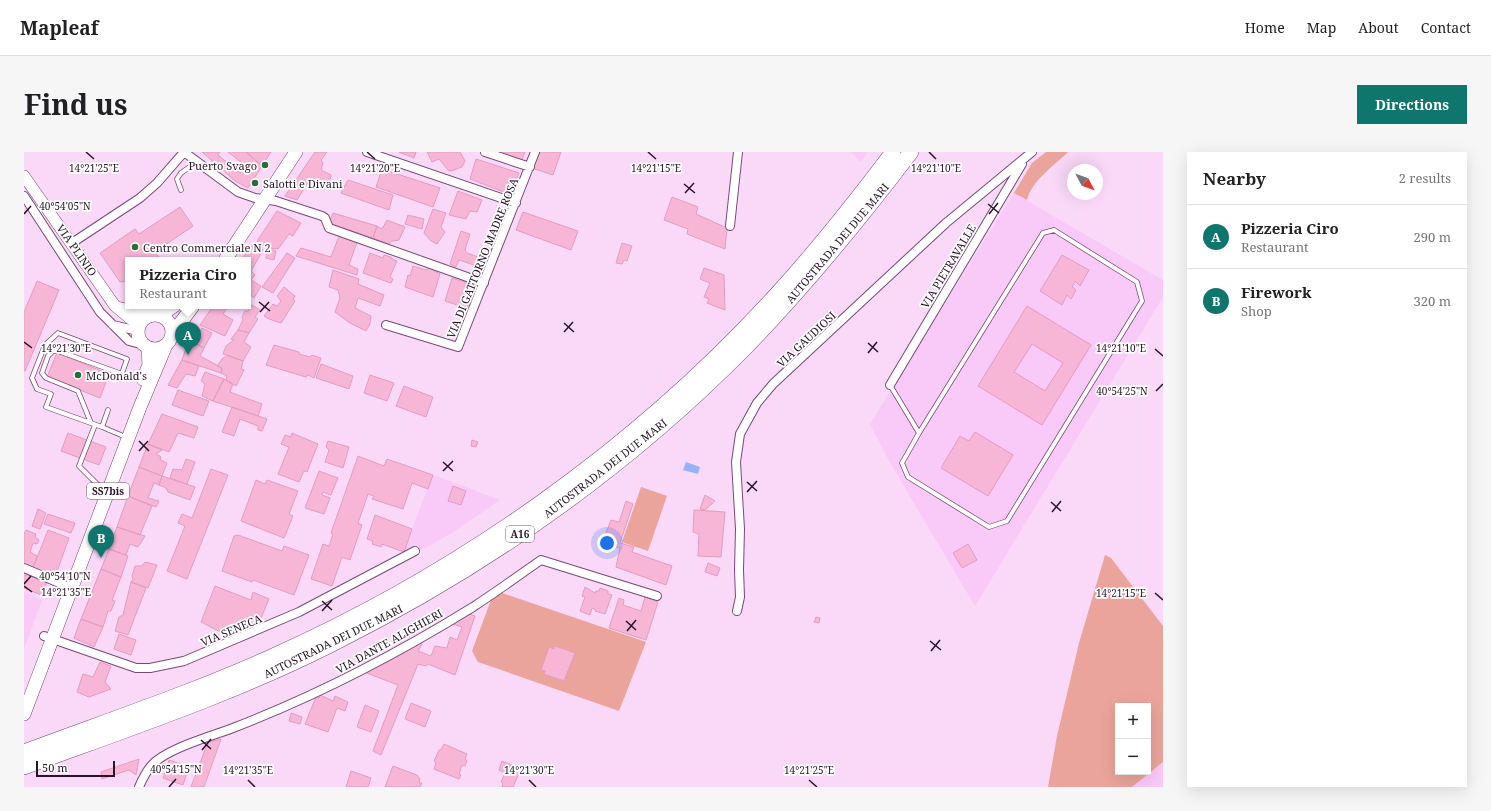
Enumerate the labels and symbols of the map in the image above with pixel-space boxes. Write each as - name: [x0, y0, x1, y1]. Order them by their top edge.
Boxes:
- place label: Puerto Svago: [188, 158, 257, 173]
- marker: Puerto Svago: [260, 160, 270, 170]
- text: 14°21'25"E: [69, 161, 119, 175]
- text: 14°21'20"E: [350, 161, 400, 175]
- text: 14°21'15"E: [631, 161, 681, 175]
- text: 14°21'10"E: [911, 161, 961, 175]
- north arrow: [1067, 164, 1103, 200]
- street label: VIA DI GATTORNO MADRE ROSA: [443, 175, 521, 340]
- place label: Salotti e Divani: [263, 176, 343, 191]
- marker: Salotti e Divani: [250, 178, 260, 188]
- street label: AUTOSTRADA DEI DUE MARI: [782, 180, 892, 306]
- text: 40°54'05"N: [39, 199, 91, 213]
- street label: VIA PLINIO: [54, 221, 100, 279]
- street label: VIA PIETRAVALLE: [917, 221, 979, 311]
- place label: Centro Commerciale N 2: [143, 240, 271, 255]
- marker: Centro Commerciale N 2: [130, 242, 140, 252]
- street label: VIA GAUDIOSI: [773, 308, 839, 370]
- pin: A: [175, 322, 201, 355]
- text: 14°21'30"E: [41, 341, 91, 355]
- text: 14°21'10"E: [1096, 341, 1146, 355]
- place label: McDonald's: [86, 368, 147, 383]
- marker: McDonald's: [73, 370, 83, 380]
- text: 40°54'25"N: [1096, 384, 1148, 398]
- street label: AUTOSTRADA DEI DUE MARI: [540, 415, 670, 521]
- road number: SS7bis: [87, 483, 129, 499]
- pin: B: [88, 525, 114, 558]
- road number: A16: [506, 526, 534, 542]
- your location: [597, 533, 617, 553]
- text: 40°54'10"N: [39, 569, 91, 583]
- text: 14°21'35"E: [41, 585, 91, 599]
- text: 14°21'15"E: [1096, 586, 1146, 600]
- street label: AUTOSTRADA DEI DUE MARI: [261, 601, 405, 681]
- street label: VIA DANTE ALIGHIERI: [333, 605, 445, 677]
- street label: VIA SENECA: [198, 610, 264, 650]
- scale bar: [36, 759, 115, 778]
- text: 40°54'15"N: [150, 762, 202, 776]
- text: 14°21'35"E: [223, 763, 273, 777]
- text: 14°21'30"E: [504, 763, 554, 777]
- text: 14°21'25"E: [784, 763, 834, 777]

